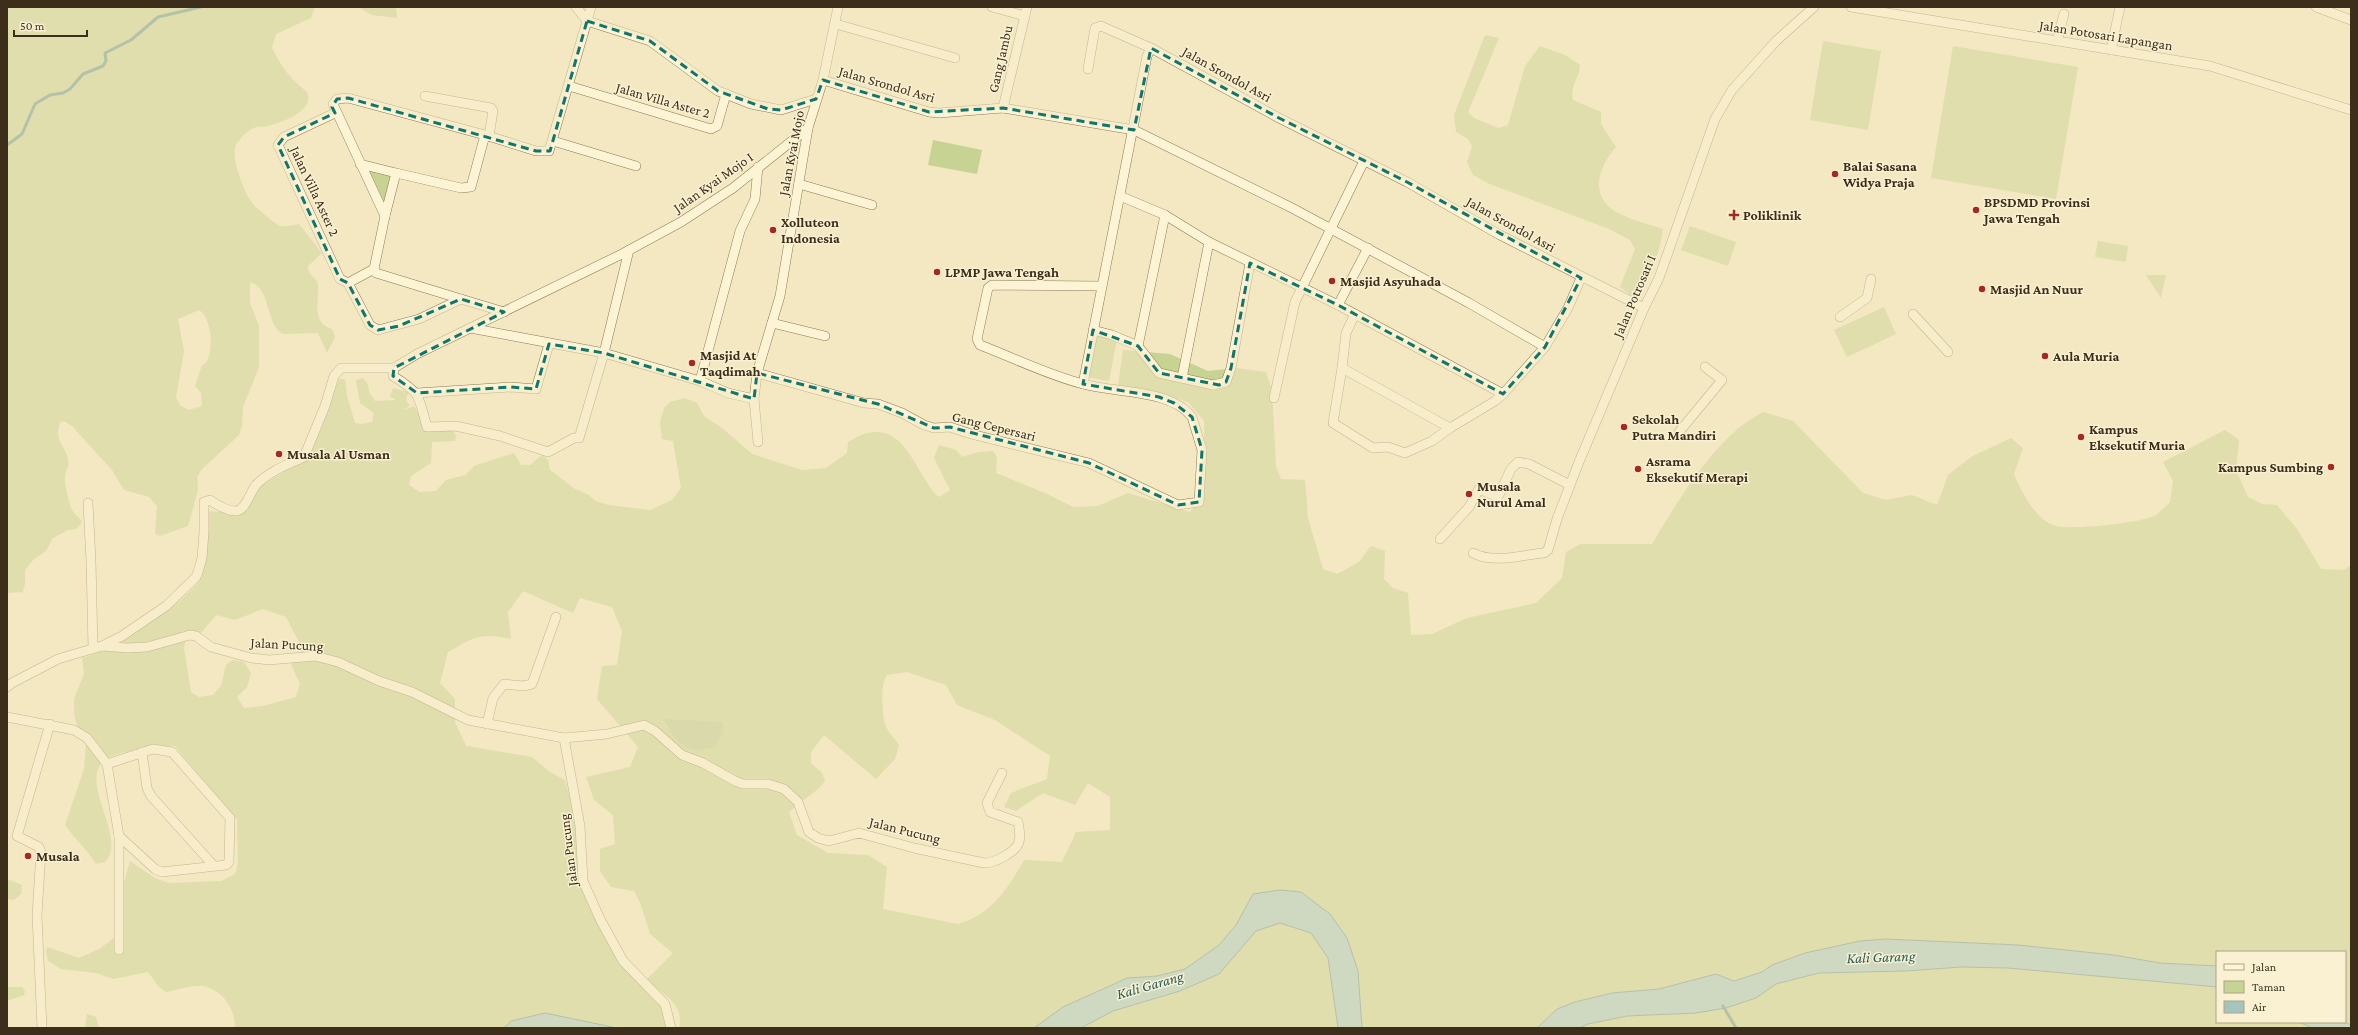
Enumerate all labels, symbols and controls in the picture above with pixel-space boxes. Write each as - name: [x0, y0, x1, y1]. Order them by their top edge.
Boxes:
- scale bar: [14, 12, 87, 38]
- street label: Jalan Potosari Lapangan: [2036, 16, 2174, 54]
- text: 50 m: [20, 19, 45, 33]
- street label: Gang Jambu: [984, 23, 1016, 94]
- street label: Jalan Srondol Asri: [1178, 42, 1275, 105]
- street label: Jalan Srondol Asri: [835, 62, 937, 105]
- street label: Jalan Villa Aster 2: [612, 78, 712, 121]
- street label: Jalan Kyai Mojo: [775, 109, 808, 199]
- street label: Jalan Villa Aster 2: [286, 142, 343, 239]
- street label: Jalan Kyai Mojo I: [669, 149, 756, 217]
- place label: Balai Sasana Widya Praja: [1842, 158, 1917, 191]
- marker: Balai Sasana Widya Praja: [1830, 169, 1840, 179]
- street label: Jalan Srondol Asri: [1462, 192, 1559, 255]
- place label: BPSDMD Provinsi Jawa Tengah: [1982, 194, 2090, 226]
- marker: BPSDMD Provinsi Jawa Tengah: [1971, 205, 1981, 215]
- place label: Poliklinik: [1743, 207, 1802, 223]
- marker: Poliklinik: [1728, 209, 1740, 221]
- place label: Xolluteon Indonesia: [781, 214, 840, 246]
- marker: Xolluteon Indonesia: [768, 225, 778, 235]
- street label: Jalan Potrosari I: [1609, 252, 1659, 342]
- place label: LPMP Jawa Tengah: [945, 264, 1059, 280]
- marker: LPMP Jawa Tengah: [932, 267, 942, 277]
- place label: Masjid Asyuhada: [1340, 273, 1441, 290]
- marker: Masjid Asyuhada: [1327, 276, 1337, 286]
- place label: Masjid An Nuur: [1990, 281, 2083, 298]
- marker: Masjid An Nuur: [1977, 284, 1987, 294]
- place label: Masjid At Taqdimah: [700, 347, 761, 379]
- place label: Aula Muria: [2052, 348, 2120, 364]
- marker: Aula Muria: [2040, 351, 2050, 361]
- marker: Masjid At Taqdimah: [687, 358, 697, 368]
- street label: Gang Cepersari: [951, 408, 1038, 444]
- place label: Sekolah Putra Mandiri: [1632, 411, 1716, 443]
- place label: Kampus Eksekutif Muria: [2089, 421, 2185, 453]
- marker: Sekolah Putra Mandiri: [1619, 422, 1629, 432]
- marker: Kampus Eksekutif Muria: [2076, 432, 2086, 442]
- place label: Musala Al Usman: [287, 446, 390, 462]
- marker: Musala Al Usman: [274, 449, 284, 459]
- place label: Asrama Eksekutif Merapi: [1645, 453, 1748, 485]
- place label: Kampus Sumbing: [2218, 459, 2323, 475]
- marker: Kampus Sumbing: [2326, 462, 2336, 472]
- marker: Asrama Eksekutif Merapi: [1633, 464, 1643, 474]
- place label: Musala Nurul Amal: [1477, 478, 1546, 510]
- marker: Musala Nurul Amal: [1464, 489, 1474, 499]
- street label: Jalan Pucung: [248, 634, 324, 654]
- street label: Jalan Pucung: [556, 813, 581, 889]
- street label: Jalan Pucung: [866, 813, 943, 847]
- place label: Musala: [36, 848, 80, 864]
- marker: Musala: [23, 851, 33, 861]
- water label: Kali Garang: [1846, 948, 1916, 967]
- legend: [2216, 951, 2346, 1023]
- text: Jalan: [2251, 960, 2277, 974]
- water label: Kali Garang: [1115, 968, 1186, 1003]
- text: Taman: [2252, 980, 2286, 994]
- text: Air: [2252, 1000, 2267, 1014]

